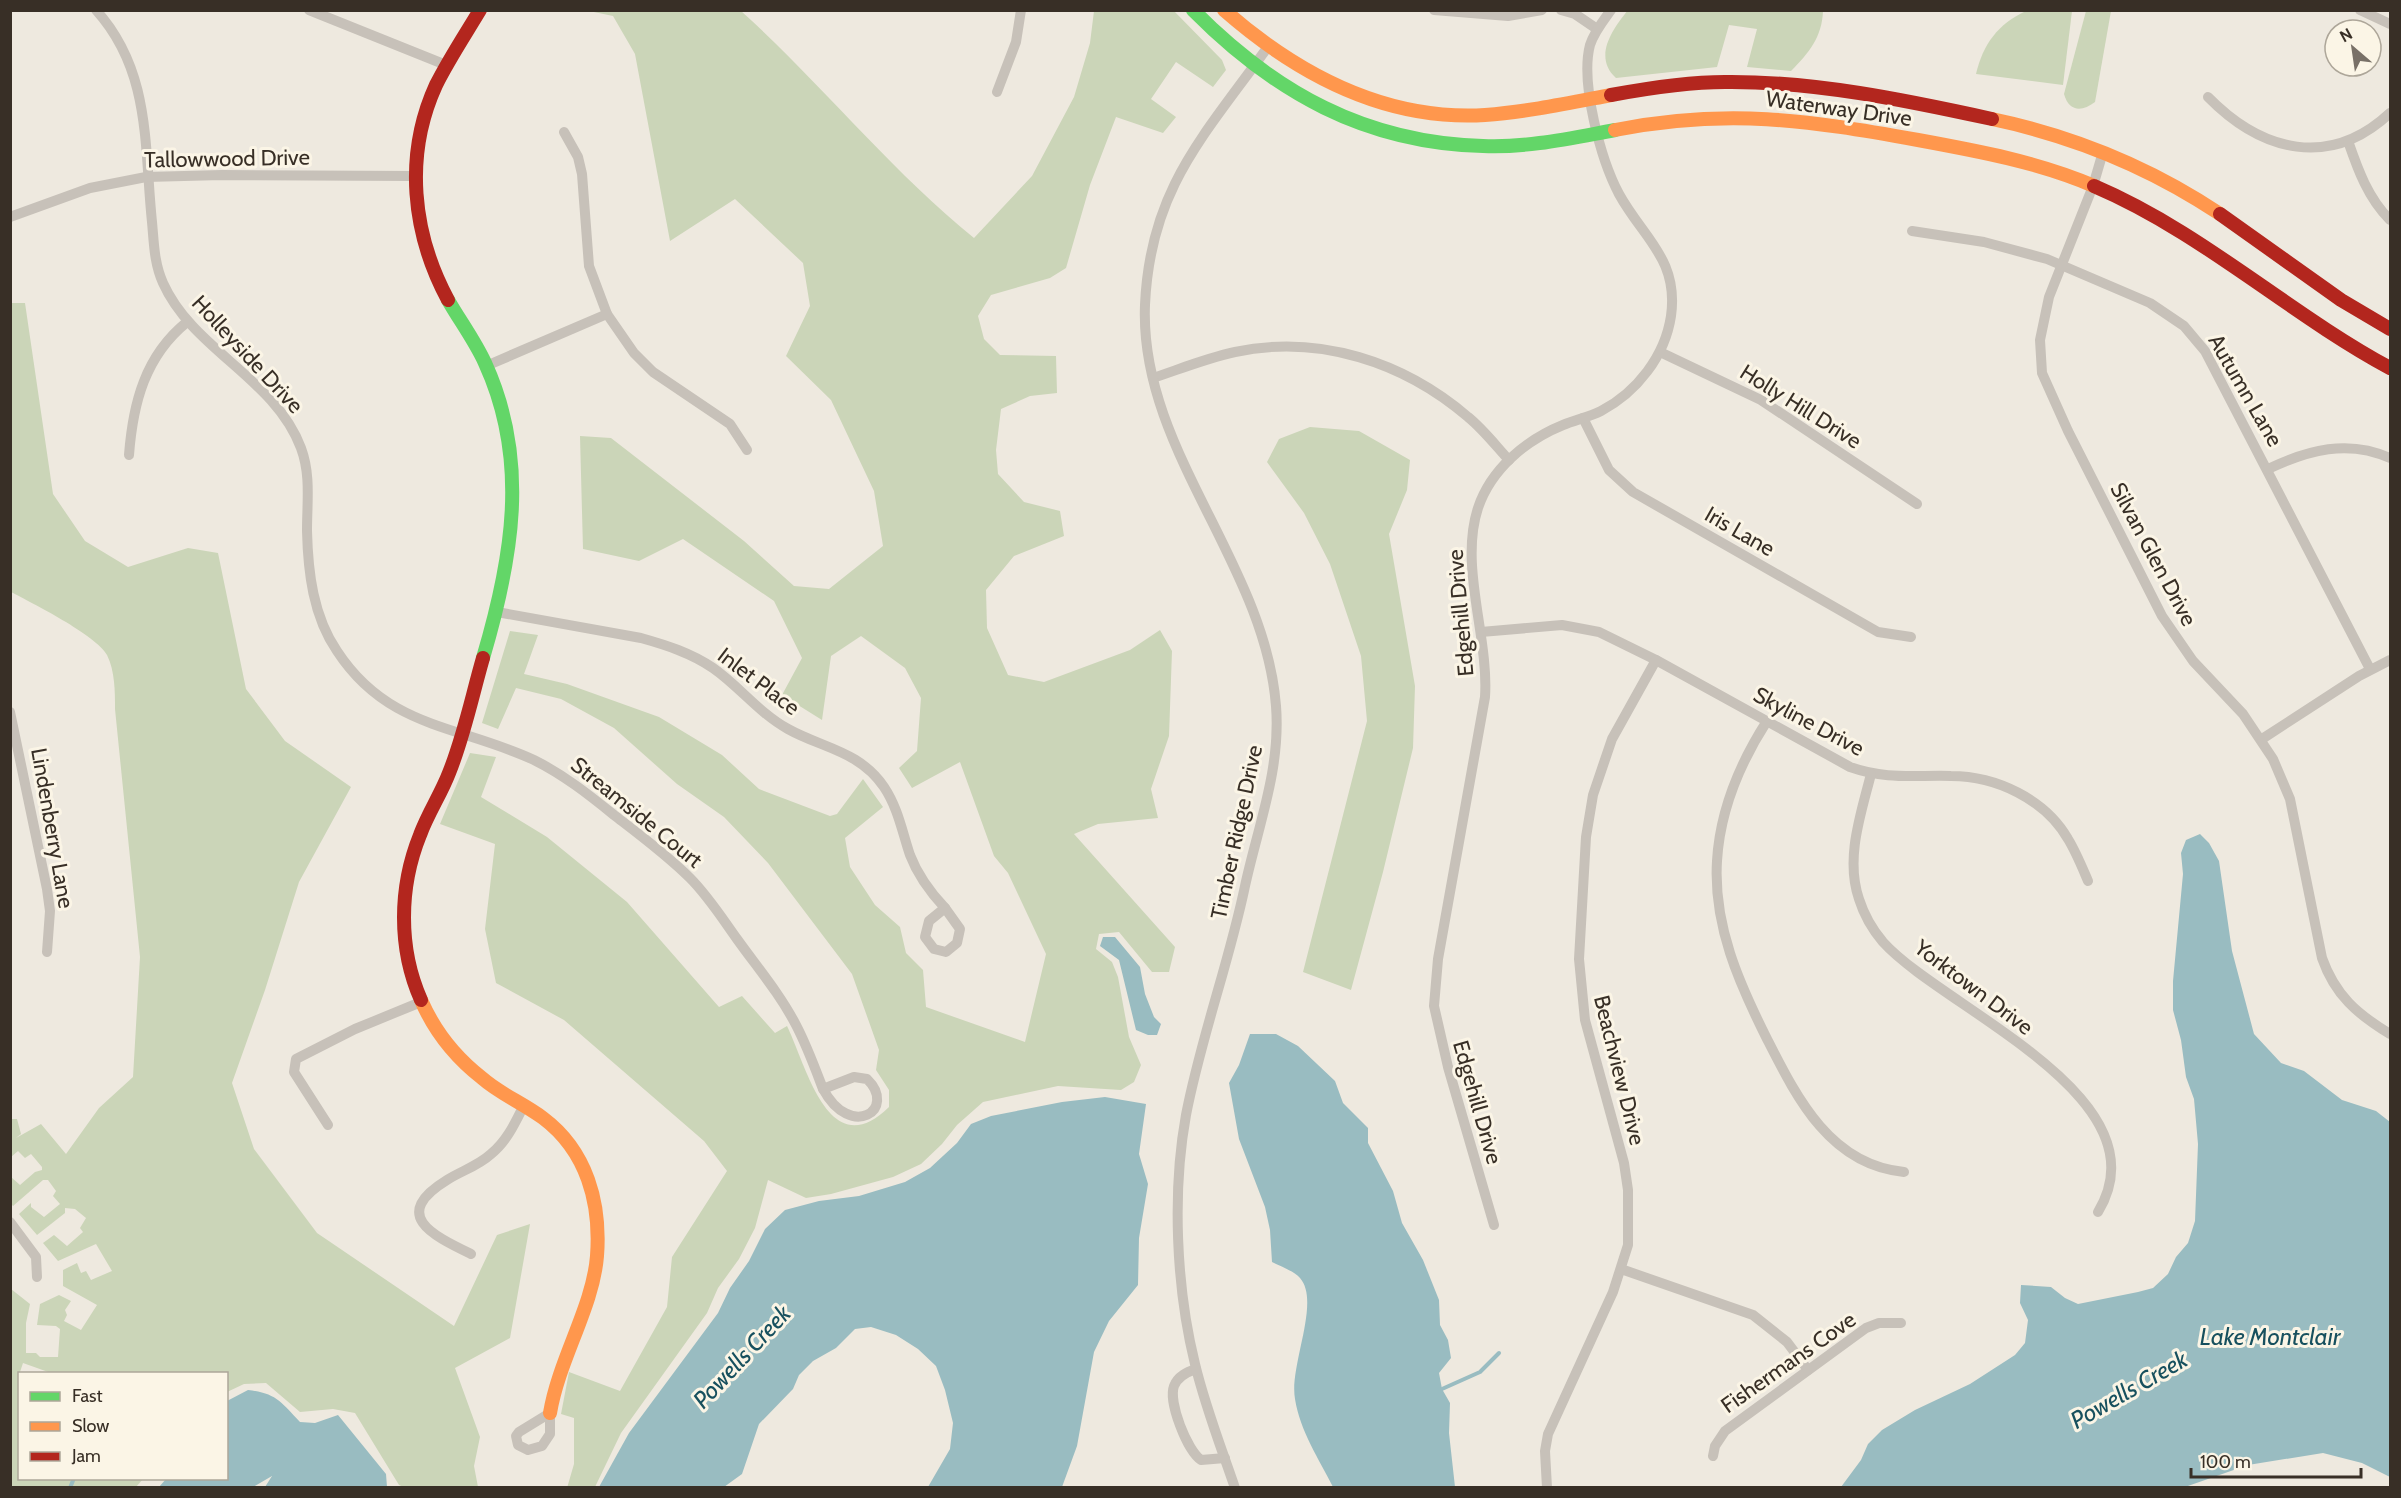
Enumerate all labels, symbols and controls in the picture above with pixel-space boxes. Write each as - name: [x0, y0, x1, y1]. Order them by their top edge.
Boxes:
- north arrow: [2323, 18, 2383, 78]
- text: N: [2336, 24, 2356, 46]
- street label: Waterway Drive: [1764, 85, 1914, 132]
- street label: Tallowwood Drive: [144, 144, 310, 173]
- street label: Holleyside Drive: [186, 290, 309, 419]
- street label: Autumn Lane: [2203, 329, 2289, 451]
- street label: Holly Hill Drive: [1735, 358, 1867, 455]
- street label: Silvan Glen Drive: [2104, 478, 2203, 631]
- street label: Iris Lane: [1700, 501, 1780, 562]
- street label: Edgehill Drive: [1441, 548, 1480, 678]
- street label: Inlet Place: [712, 642, 805, 721]
- street label: Skyline Drive: [1749, 681, 1869, 762]
- street label: Timber Ridge Drive: [1205, 743, 1268, 922]
- street label: Lindenberry Lane: [25, 746, 80, 910]
- street label: Streamside Court: [566, 751, 708, 874]
- street label: Yorktown Drive: [1908, 933, 2038, 1041]
- street label: Beachview Drive: [1588, 992, 1651, 1148]
- street label: Edgehill Drive: [1447, 1037, 1508, 1167]
- water label: Powells Creek: [687, 1299, 797, 1414]
- street label: Fishermans Cove: [1716, 1306, 1861, 1419]
- water label: Lake Montclair: [2200, 1322, 2342, 1351]
- water label: Powells Creek: [2065, 1344, 2193, 1435]
- legend: [18, 1372, 228, 1480]
- text: Fast: [72, 1385, 103, 1407]
- text: Slow: [72, 1415, 109, 1437]
- scale bar: [2191, 1441, 2360, 1479]
- text: Jam: [71, 1445, 101, 1467]
- text: 100 m: [2200, 1451, 2251, 1473]

